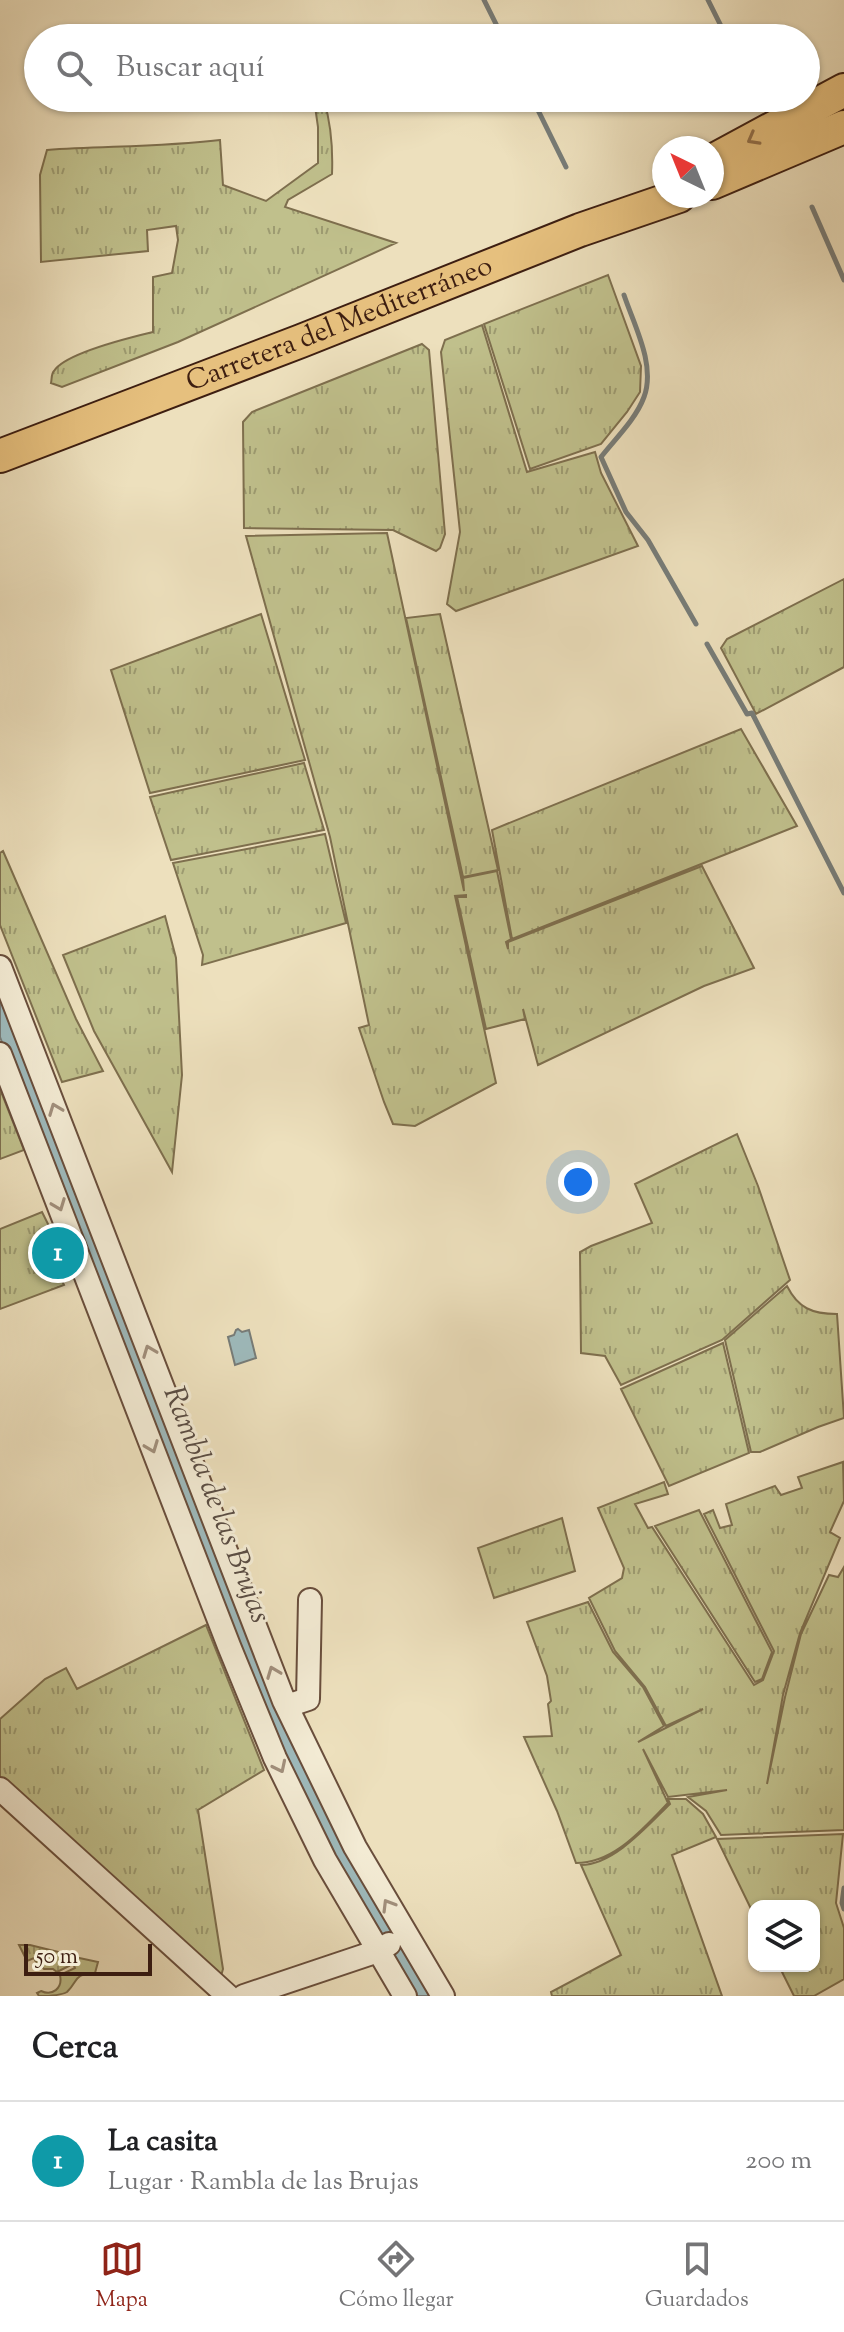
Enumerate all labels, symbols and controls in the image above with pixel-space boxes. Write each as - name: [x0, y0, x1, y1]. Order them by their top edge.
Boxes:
- search box: [24, 24, 820, 112]
- icon: search: [52, 46, 96, 90]
- text: Buscar aquí: [116, 47, 264, 90]
- one-way arrow: [748, 129, 762, 145]
- north arrow: [652, 136, 724, 208]
- street label: Carretera del Mediterráneo: [181, 247, 499, 403]
- one-way arrow: [48, 1103, 65, 1117]
- your location: [558, 1162, 598, 1202]
- one-way arrow: [49, 1197, 66, 1211]
- pin: 1: [32, 1223, 84, 1283]
- one-way arrow: [142, 1345, 159, 1359]
- water label: Rambla de las Brujas: [151, 1380, 281, 1630]
- one-way arrow: [142, 1439, 159, 1453]
- one-way arrow: [266, 1666, 283, 1680]
- one-way arrow: [270, 1758, 286, 1773]
- one-way arrow: [383, 1899, 398, 1914]
- map controls: [748, 1900, 820, 1972]
- button: layers: [748, 1900, 820, 1972]
- scale bar: [24, 1940, 152, 1976]
- text: 50 m: [36, 1942, 78, 1974]
- text: Cerca: [32, 2024, 118, 2073]
- text: La casita: [108, 2121, 218, 2164]
- text: 1: [54, 2143, 62, 2180]
- text: 200 m: [745, 2143, 812, 2180]
- text: Lugar · Rambla de las Brujas: [108, 2164, 419, 2201]
- tab: Mapa: [95, 2237, 148, 2317]
- tab: Cómo llegar: [339, 2237, 454, 2317]
- tab: Guardados: [645, 2237, 749, 2317]

